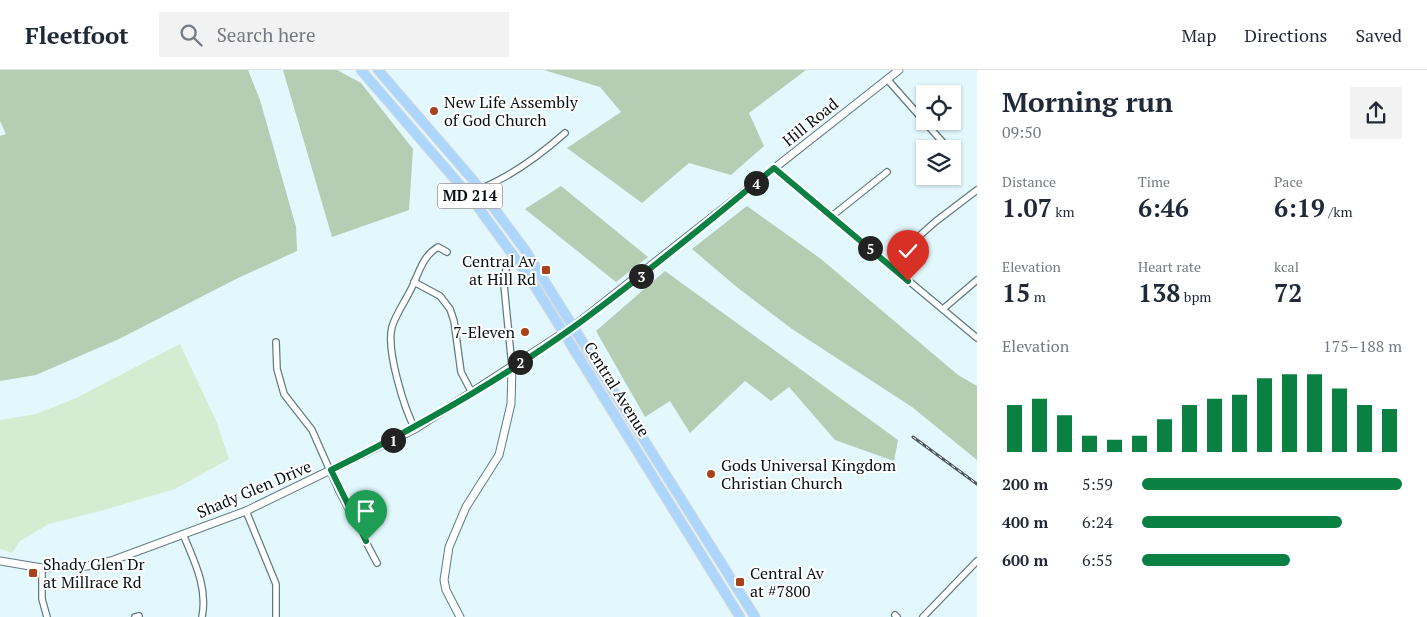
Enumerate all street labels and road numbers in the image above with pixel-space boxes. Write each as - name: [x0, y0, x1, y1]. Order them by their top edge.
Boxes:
- street label: Hill Road: [778, 93, 843, 151]
- road number: MD 214: [438, 184, 502, 208]
- street label: Central Avenue: [579, 337, 655, 441]
- street label: Shady Glen Drive: [193, 455, 315, 523]

